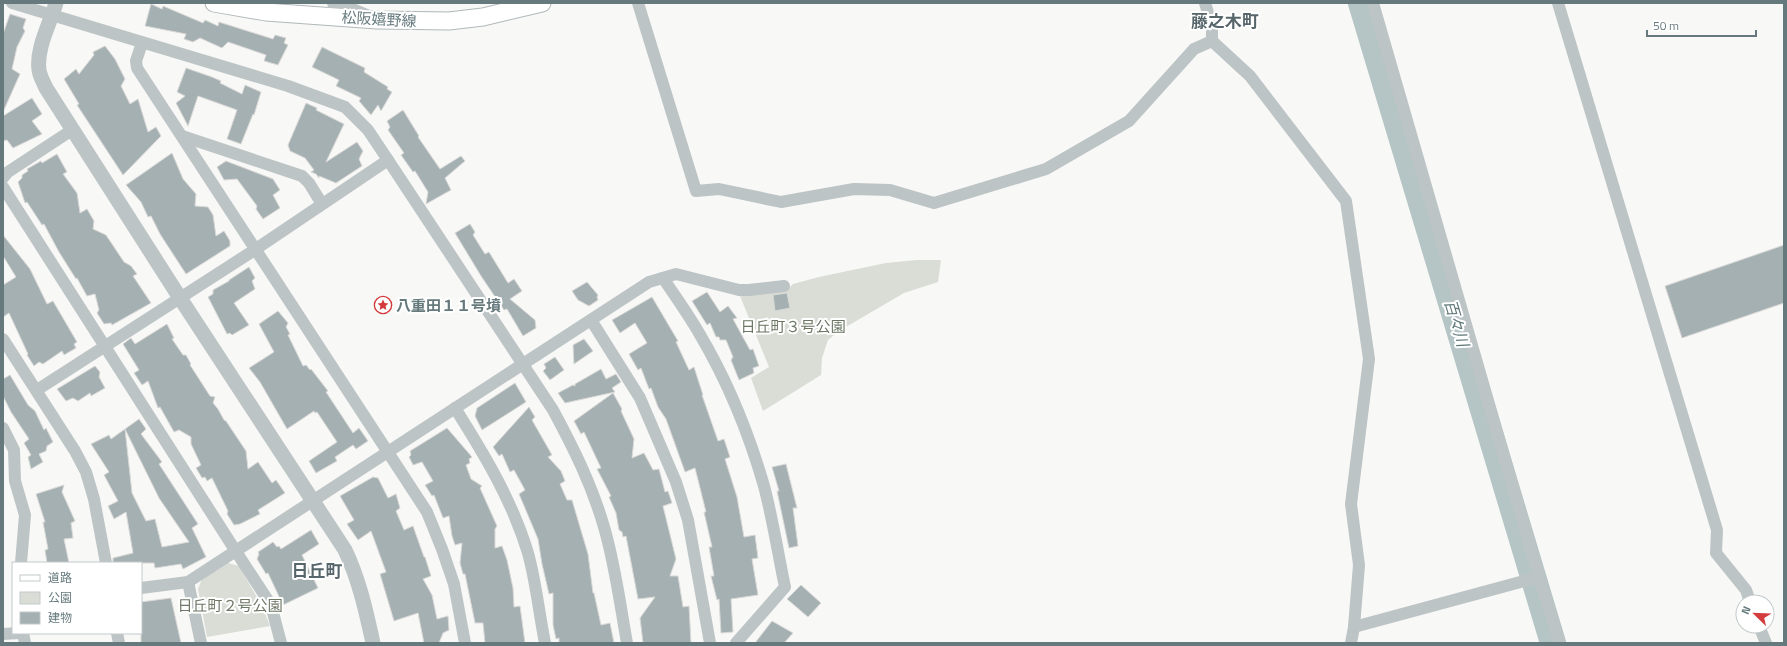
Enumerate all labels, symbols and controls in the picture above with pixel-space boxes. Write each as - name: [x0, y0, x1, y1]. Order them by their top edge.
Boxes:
- street label: 松阪嬉野線: [341, 6, 417, 32]
- district label: 藤之木町: [1191, 8, 1259, 34]
- scale bar: [1647, 12, 1756, 38]
- text: 50 m: [1653, 16, 1679, 35]
- place label: 八重田１１号墳: [396, 294, 501, 317]
- place icon: 八重田１１号墳: [373, 295, 393, 315]
- water label: 百々川: [1439, 297, 1476, 351]
- park label: 日丘町３号公園: [740, 315, 846, 338]
- district label: 日丘町: [292, 558, 343, 584]
- legend: [12, 562, 142, 634]
- text: 道路: [48, 568, 72, 587]
- text: 公園: [48, 588, 72, 607]
- park label: 日丘町２号公園: [177, 594, 283, 617]
- north arrow: [1735, 594, 1775, 634]
- text: N: [1737, 603, 1755, 617]
- text: 建物: [48, 608, 72, 627]

